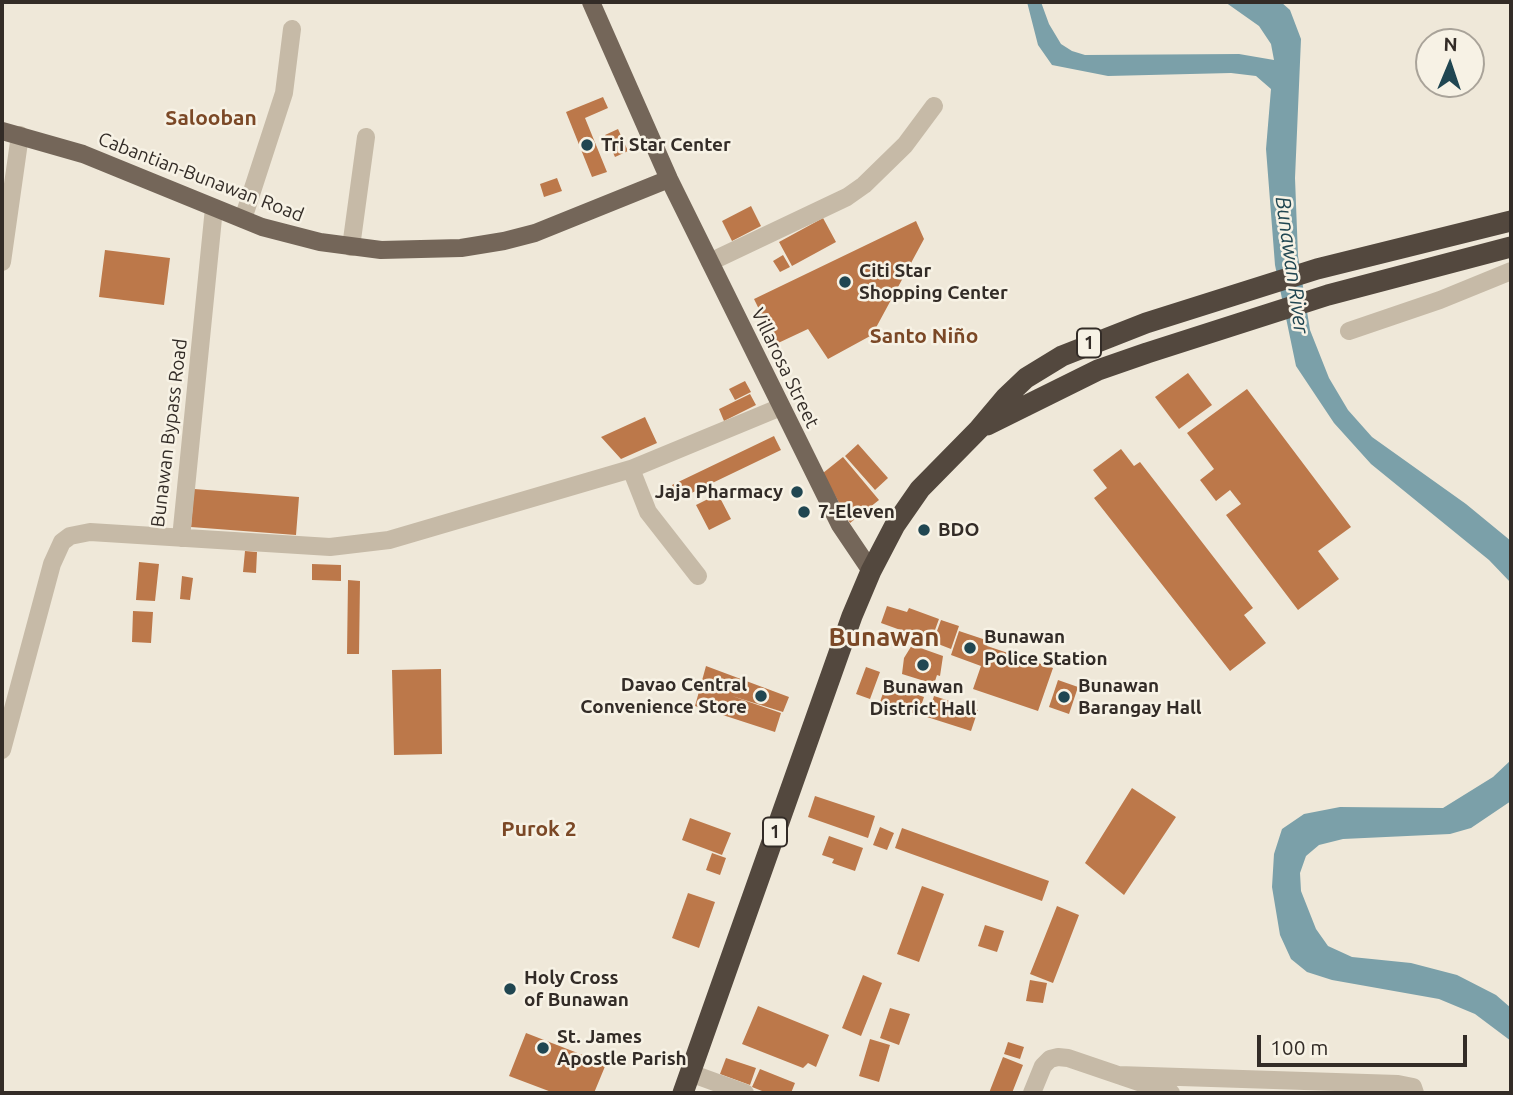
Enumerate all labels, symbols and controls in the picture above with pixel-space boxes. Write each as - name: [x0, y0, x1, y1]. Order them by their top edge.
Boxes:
- north arrow: [1415, 28, 1485, 98]
- text: N: [1443, 33, 1458, 55]
- district label: Salooban: [165, 105, 257, 131]
- street label: Cabantian-Bunawan Road: [95, 127, 307, 227]
- place label: Tri Star Center: [601, 134, 731, 156]
- marker: Tri Star Center: [579, 137, 595, 153]
- water label: Bunawan River: [1270, 195, 1314, 335]
- place label: Citi Star Shopping Center: [859, 260, 1008, 304]
- marker: Citi Star Shopping Center: [837, 274, 853, 290]
- street label: Villarosa Street: [746, 304, 824, 432]
- district label: Santo Niño: [870, 323, 978, 349]
- road number: 1: [1077, 328, 1101, 358]
- street label: Bunawan Bypass Road: [146, 337, 192, 529]
- place label: Jaja Pharmacy: [655, 481, 783, 503]
- marker: Jaja Pharmacy: [789, 484, 805, 500]
- place label: 7-Eleven: [818, 501, 895, 523]
- marker: 7-Eleven: [796, 504, 812, 520]
- place label: BDO: [938, 519, 979, 541]
- marker: BDO: [916, 522, 932, 538]
- district label: Bunawan: [828, 621, 940, 653]
- place label: Bunawan Police Station: [984, 626, 1108, 670]
- marker: Bunawan Police Station: [962, 640, 978, 656]
- marker: Bunawan District Hall: [915, 657, 931, 673]
- place label: Davao Central Convenience Store: [580, 674, 747, 718]
- place label: Bunawan Barangay Hall: [1078, 675, 1202, 719]
- place label: Bunawan District Hall: [869, 676, 977, 720]
- marker: Davao Central Convenience Store: [753, 688, 769, 704]
- marker: Bunawan Barangay Hall: [1056, 689, 1072, 705]
- district label: Purok 2: [501, 816, 577, 842]
- road number: 1: [763, 818, 787, 846]
- place label: Holy Cross of Bunawan: [524, 967, 629, 1011]
- marker: Holy Cross of Bunawan: [502, 981, 518, 997]
- scale bar: [1261, 1021, 1471, 1066]
- place label: St. James Apostle Parish: [557, 1026, 687, 1070]
- text: 100 m: [1270, 1035, 1328, 1059]
- marker: St. James Apostle Parish: [535, 1040, 551, 1056]

